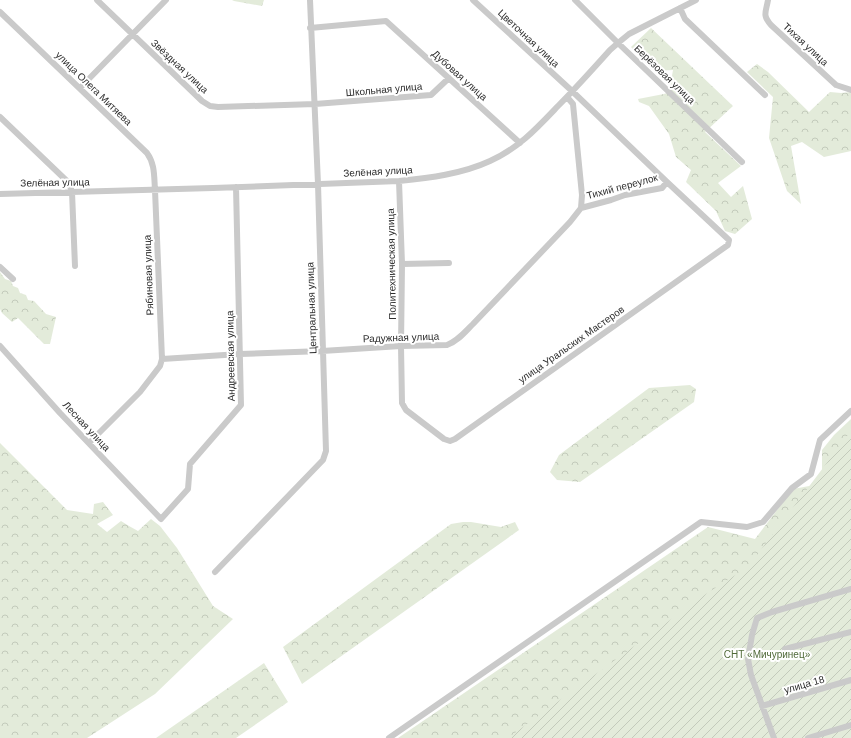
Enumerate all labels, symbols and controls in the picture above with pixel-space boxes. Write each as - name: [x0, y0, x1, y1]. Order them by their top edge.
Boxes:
- street label: Цветочная улица: [496, 7, 562, 70]
- street label: Тихая улица: [781, 21, 831, 68]
- street label: Звёздная улица: [149, 37, 211, 96]
- street label: Берёзовая улица: [632, 43, 697, 106]
- street label: Дубовая улица: [430, 48, 490, 103]
- street label: улица Олега Митяева: [53, 49, 134, 128]
- street label: Школьная улица: [345, 81, 423, 98]
- street label: Зелёная улица: [343, 164, 413, 179]
- street label: Тихий переулок: [586, 172, 659, 201]
- street label: Зелёная улица: [20, 176, 90, 189]
- street label: Политехническая улица: [385, 208, 398, 320]
- street label: Рябиновая улица: [142, 234, 155, 315]
- street label: Центральная улица: [304, 261, 319, 354]
- street label: улица Уральских Мастеров: [516, 304, 626, 385]
- street label: Андреевская улица: [224, 310, 237, 401]
- street label: Радужная улица: [363, 331, 440, 344]
- street label: Лесная улица: [61, 399, 113, 454]
- park label: СНТ «Мичуринец»: [724, 649, 811, 660]
- street label: улица 18: [783, 673, 826, 695]

